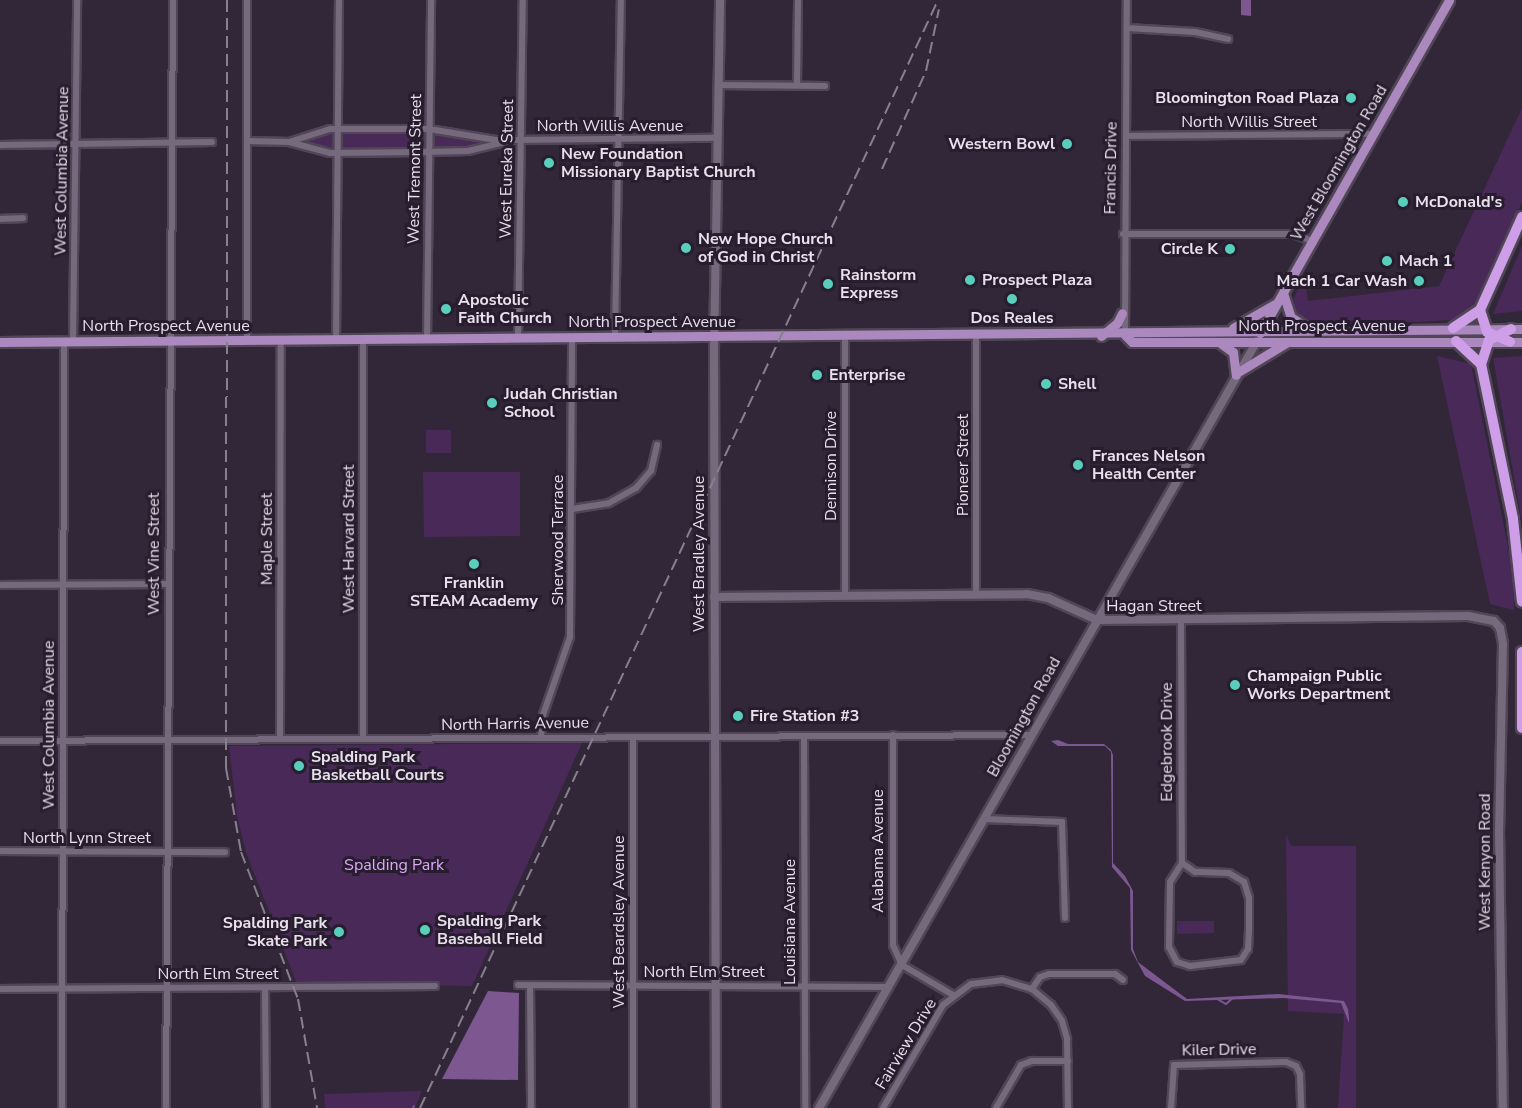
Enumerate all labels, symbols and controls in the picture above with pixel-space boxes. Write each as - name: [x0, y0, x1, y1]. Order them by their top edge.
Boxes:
- street label: West Bloomington Road: [1287, 82, 1391, 244]
- street label: West Columbia Avenue: [51, 86, 73, 256]
- place label: Bloomington Road Plaza: [1155, 88, 1339, 108]
- marker: Bloomington Road Plaza: [1344, 91, 1358, 105]
- street label: West Tremont Street: [404, 94, 426, 244]
- street label: West Eureka Street: [496, 99, 518, 239]
- street label: North Willis Street: [1181, 112, 1317, 132]
- street label: North Willis Avenue: [537, 116, 683, 136]
- street label: Francis Drive: [1101, 121, 1121, 215]
- place label: Western Bowl: [948, 134, 1055, 154]
- marker: Western Bowl: [1060, 137, 1074, 151]
- place label: New Foundation Missionary Baptist Church: [561, 144, 756, 182]
- marker: New Foundation Missionary Baptist Church: [542, 156, 556, 170]
- place label: McDonald's: [1415, 192, 1502, 212]
- marker: McDonald's: [1396, 195, 1410, 209]
- place label: New Hope Church of God in Christ: [698, 229, 833, 267]
- place label: Circle K: [1161, 239, 1218, 259]
- marker: New Hope Church of God in Christ: [679, 241, 693, 255]
- marker: Circle K: [1223, 242, 1237, 256]
- place label: Mach 1: [1399, 251, 1452, 271]
- marker: Mach 1: [1380, 254, 1394, 268]
- place label: Rainstorm Express: [840, 265, 916, 303]
- place label: Prospect Plaza: [982, 270, 1092, 290]
- place label: Mach 1 Car Wash: [1277, 271, 1407, 291]
- marker: Prospect Plaza: [963, 273, 977, 287]
- marker: Mach 1 Car Wash: [1412, 274, 1426, 288]
- marker: Rainstorm Express: [821, 277, 835, 291]
- place label: Apostolic Faith Church: [458, 290, 552, 328]
- marker: Dos Reales: [1005, 292, 1019, 306]
- marker: Apostolic Faith Church: [439, 302, 453, 316]
- place label: Dos Reales: [970, 308, 1054, 328]
- street label: North Prospect Avenue: [568, 312, 736, 332]
- street label: North Prospect Avenue: [82, 316, 250, 336]
- street label: North Prospect Avenue: [1238, 316, 1406, 336]
- place label: Enterprise: [829, 365, 905, 385]
- marker: Enterprise: [810, 368, 824, 382]
- place label: Shell: [1058, 374, 1096, 394]
- marker: Shell: [1039, 377, 1053, 391]
- place label: Judah Christian School: [504, 384, 618, 422]
- marker: Judah Christian School: [485, 396, 499, 410]
- street label: Dennison Drive: [821, 411, 841, 521]
- street label: Pioneer Street: [953, 414, 973, 516]
- place label: Frances Nelson Health Center: [1092, 446, 1205, 484]
- marker: Frances Nelson Health Center: [1069, 456, 1087, 474]
- street label: West Harvard Street: [339, 465, 359, 613]
- street label: Sherwood Terrace: [548, 475, 568, 605]
- street label: West Bradley Avenue: [689, 476, 709, 632]
- street label: West Vine Street: [144, 493, 164, 615]
- street label: Maple Street: [257, 493, 277, 585]
- marker: Franklin STEAM Academy: [467, 557, 481, 571]
- place label: Franklin STEAM Academy: [410, 573, 538, 611]
- street label: Hagan Street: [1106, 596, 1202, 616]
- street label: West Columbia Avenue: [39, 640, 59, 810]
- street label: Bloomington Road: [983, 654, 1065, 780]
- place label: Champaign Public Works Department: [1247, 666, 1390, 704]
- marker: Champaign Public Works Department: [1228, 678, 1242, 692]
- street label: Edgebrook Drive: [1157, 682, 1177, 802]
- place label: Fire Station #3: [750, 706, 859, 726]
- marker: Fire Station #3: [731, 709, 745, 723]
- street label: North Harris Avenue: [441, 713, 589, 735]
- place label: Spalding Park Basketball Courts: [311, 747, 444, 785]
- marker: Spalding Park Basketball Courts: [292, 759, 306, 773]
- street label: Alabama Avenue: [868, 789, 888, 913]
- street label: West Kenyon Road: [1475, 793, 1495, 931]
- street label: North Lynn Street: [23, 828, 151, 848]
- street label: West Beardsley Avenue: [609, 836, 629, 1008]
- park label: Spalding Park: [344, 855, 444, 875]
- street label: Louisiana Avenue: [780, 859, 800, 985]
- place label: Spalding Park Baseball Field: [437, 911, 542, 949]
- place label: Spalding Park Skate Park: [223, 913, 327, 951]
- marker: Spalding Park Baseball Field: [418, 923, 432, 937]
- marker: Spalding Park Skate Park: [332, 925, 346, 939]
- street label: North Elm Street: [643, 962, 765, 982]
- street label: North Elm Street: [157, 964, 279, 984]
- street label: Fairview Drive: [871, 995, 941, 1093]
- street label: Kiler Drive: [1182, 1040, 1256, 1060]

